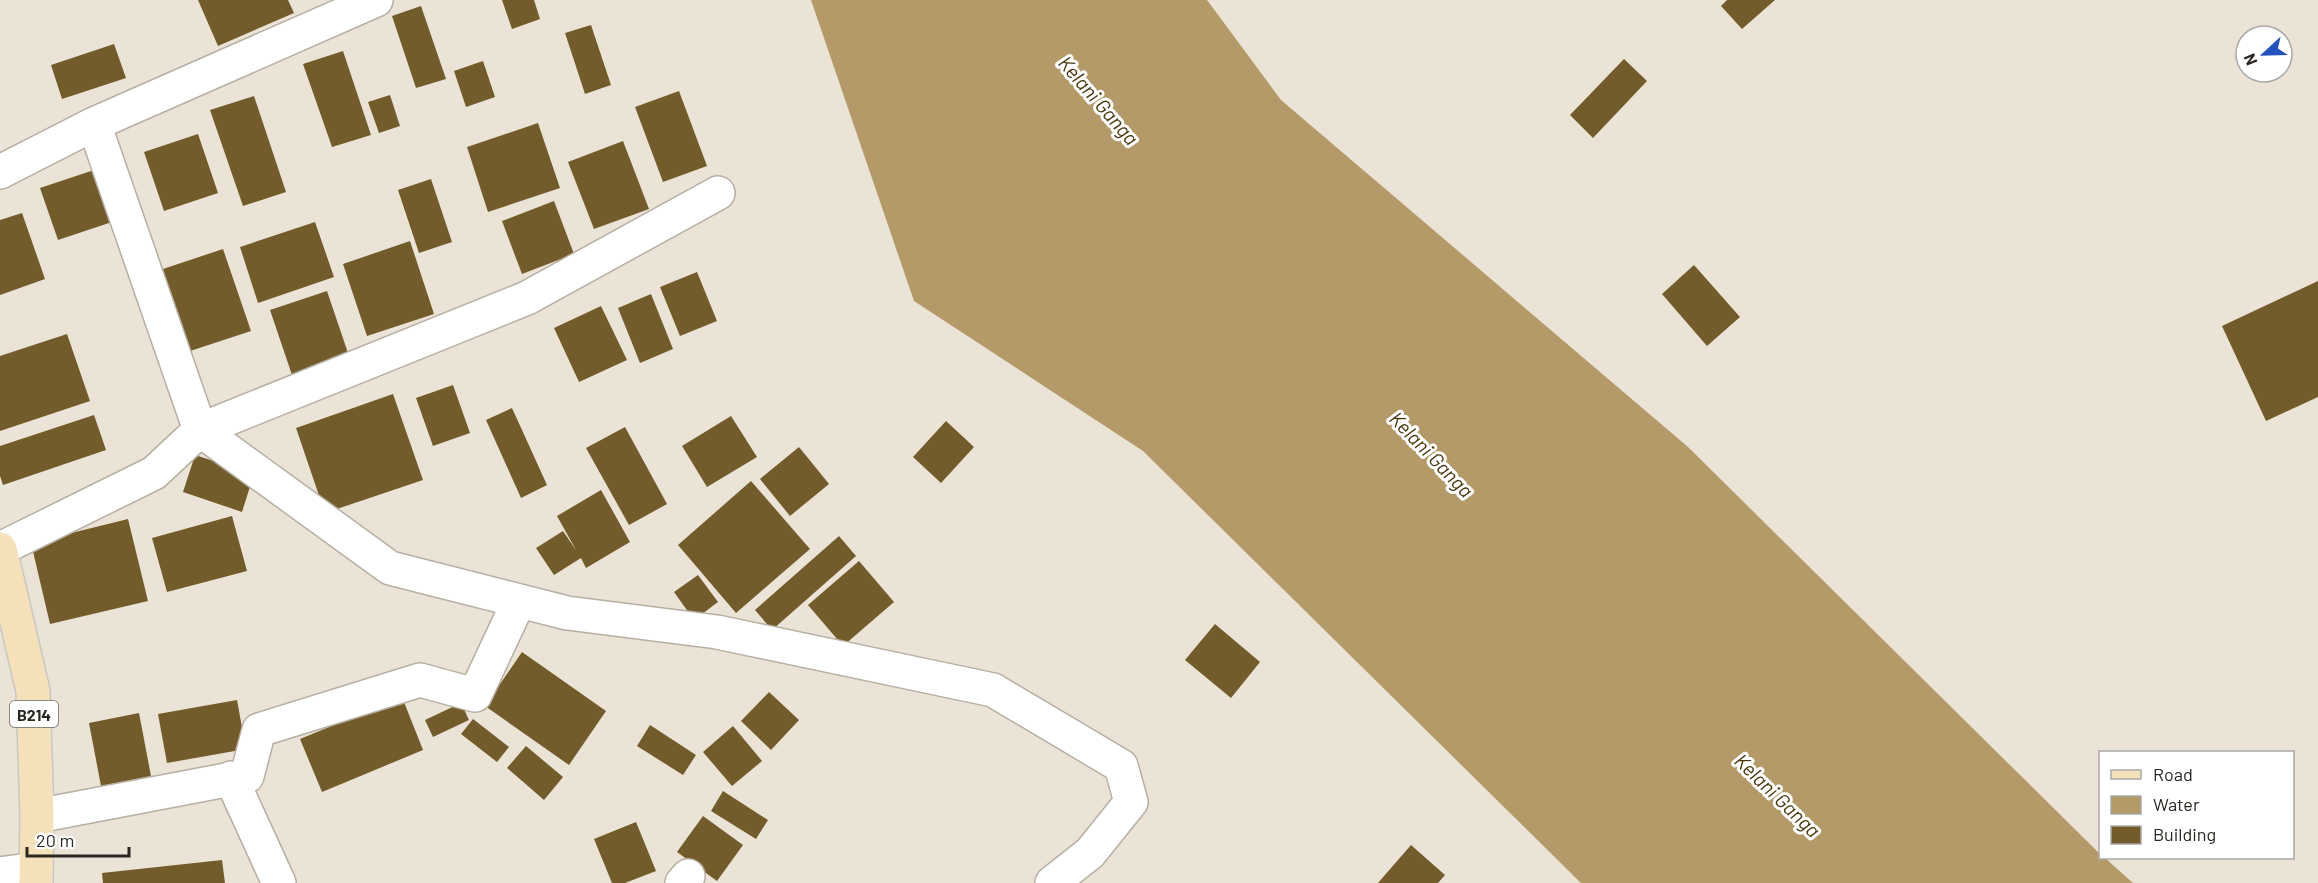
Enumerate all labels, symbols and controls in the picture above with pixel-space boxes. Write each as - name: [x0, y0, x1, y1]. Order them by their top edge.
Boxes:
- north arrow: [2234, 24, 2294, 84]
- water label: Kelani Ganga: [1054, 51, 1144, 149]
- text: N: [2239, 51, 2260, 68]
- water label: Kelani Ganga: [1385, 406, 1479, 502]
- road number: B214: [10, 701, 58, 727]
- water label: Kelani Ganga: [1730, 748, 1826, 842]
- legend: [2099, 751, 2294, 859]
- text: Road: [2153, 763, 2193, 785]
- text: Water: [2153, 793, 2200, 815]
- scale bar: [27, 820, 129, 858]
- text: Building: [2153, 823, 2216, 845]
- text: 20 m: [36, 829, 74, 851]

